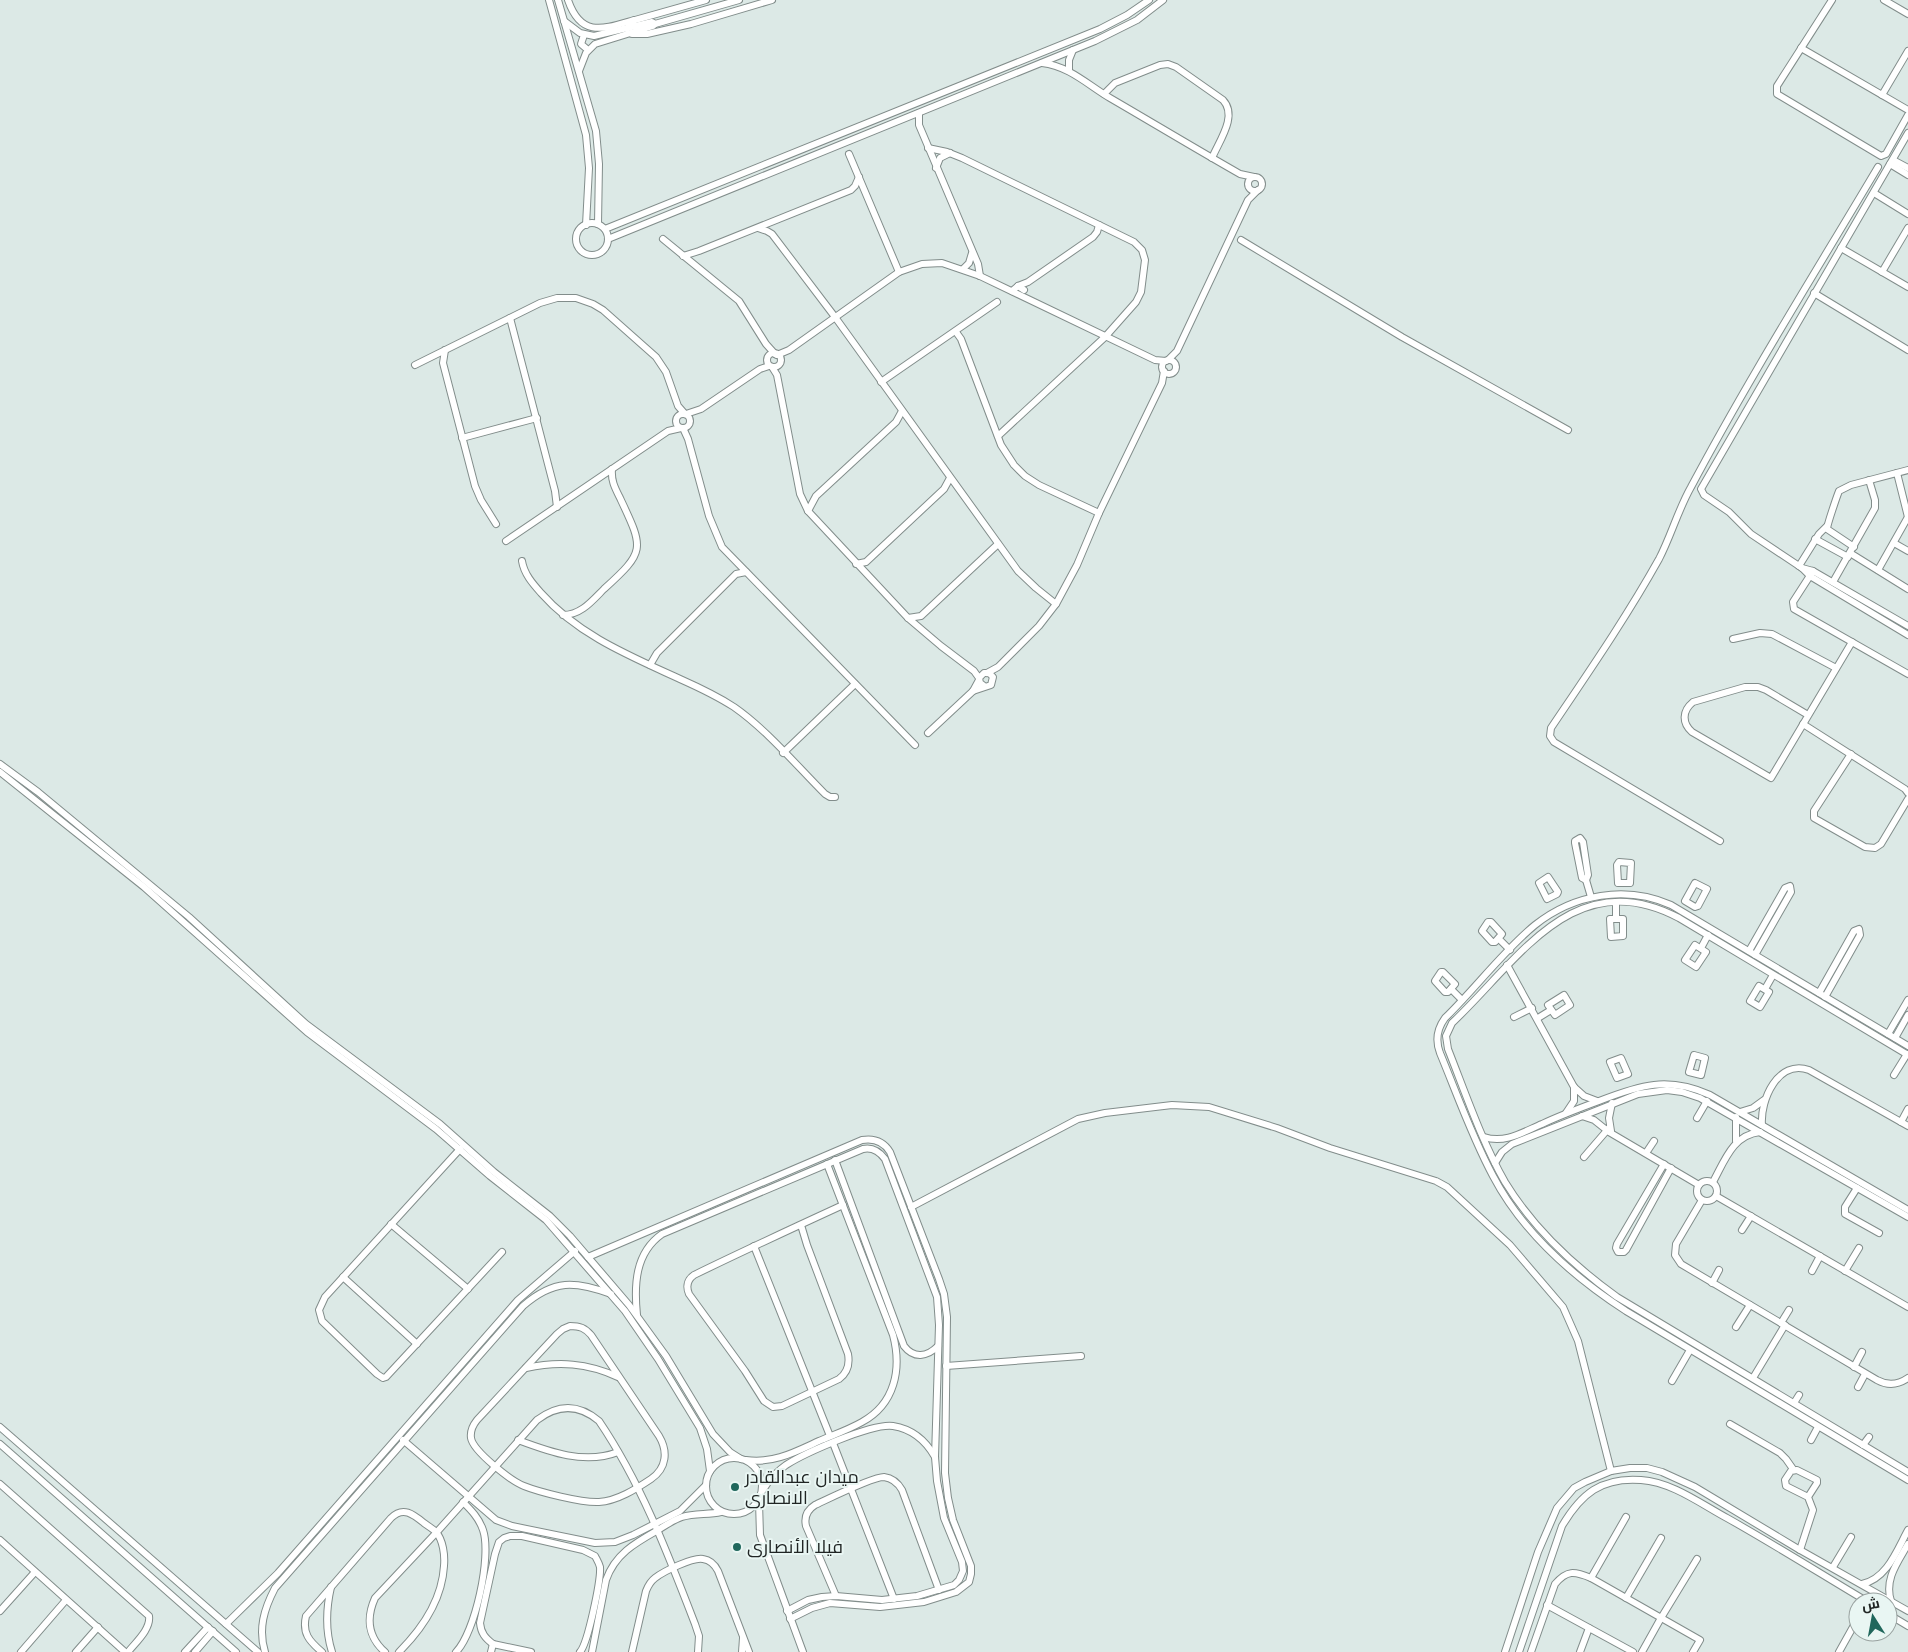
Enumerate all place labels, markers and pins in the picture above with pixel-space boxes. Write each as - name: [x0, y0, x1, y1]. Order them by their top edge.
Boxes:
- place label: ميدان عبدالقادر الانصارى: [744, 1465, 859, 1510]
- marker: ميدان عبدالقادر الانصارى: [729, 1481, 741, 1493]
- place label: فيلا الأنصارى: [747, 1535, 843, 1559]
- marker: فيلا الأنصارى: [731, 1541, 743, 1553]

